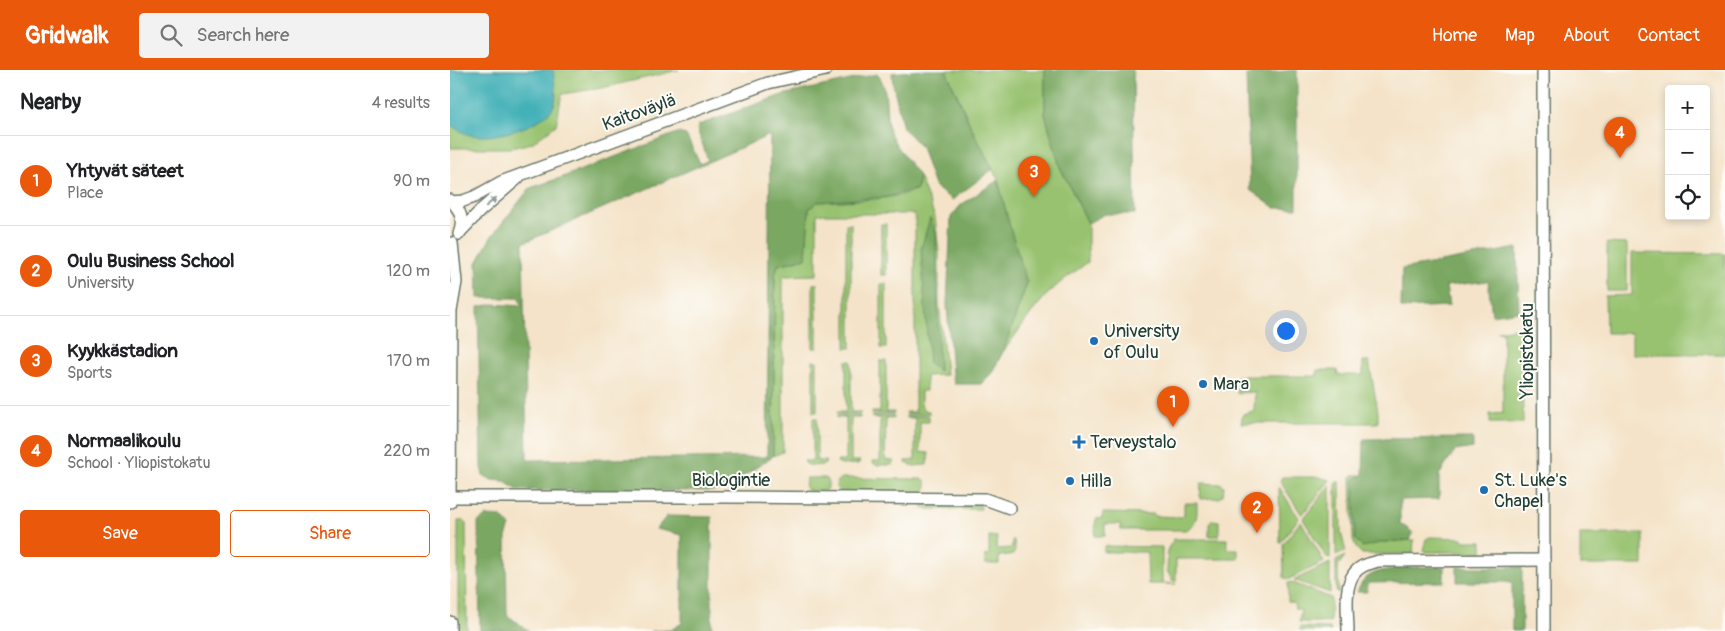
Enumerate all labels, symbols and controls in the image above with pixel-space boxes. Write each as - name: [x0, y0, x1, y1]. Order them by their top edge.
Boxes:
- search box: [139, 13, 489, 58]
- text: Gridwalk: [25, 21, 109, 50]
- icon: search: [157, 21, 185, 49]
- text: Search here: [197, 23, 289, 47]
- text: Home: [1432, 24, 1477, 47]
- text: Map: [1505, 24, 1535, 47]
- text: About: [1563, 24, 1609, 47]
- text: Contact: [1637, 24, 1700, 47]
- map controls: [1665, 85, 1710, 220]
- button: +: [1665, 85, 1710, 130]
- text: Nearby: [20, 89, 81, 116]
- street label: Kaitoväylä: [599, 89, 679, 136]
- text: 4 results: [372, 93, 430, 113]
- pin: 4: [1604, 117, 1636, 158]
- button: −: [1665, 130, 1710, 175]
- pin: 3: [1018, 156, 1050, 197]
- text: Yhtyvät säteet: [67, 159, 184, 183]
- text: 1: [33, 171, 39, 191]
- text: 90 m: [393, 171, 430, 191]
- button: locate: [1665, 175, 1710, 220]
- text: Place: [67, 183, 103, 203]
- one-way arrow: [484, 197, 497, 208]
- text: Oulu Business School: [67, 249, 235, 273]
- text: 2: [32, 261, 40, 281]
- text: 120 m: [386, 261, 430, 281]
- text: University: [67, 273, 134, 293]
- street label: Yliopistokatu: [1516, 303, 1539, 400]
- your location: [1273, 318, 1299, 344]
- place label: University of Oulu: [1104, 320, 1180, 364]
- marker: University of Oulu: [1088, 335, 1100, 347]
- text: Kyykkästadion: [67, 339, 178, 363]
- text: 3: [32, 351, 40, 371]
- text: 170 m: [387, 351, 430, 371]
- text: Sports: [67, 363, 112, 383]
- place label: Mara: [1213, 373, 1249, 396]
- marker: Mara: [1197, 378, 1209, 390]
- pin: 1: [1157, 386, 1189, 427]
- text: Normaalikoulu: [67, 429, 181, 453]
- place label: Terveystalo: [1090, 431, 1177, 454]
- marker: Terveystalo: [1072, 435, 1086, 449]
- text: 4: [31, 441, 41, 461]
- text: 220 m: [384, 441, 430, 461]
- text: School · Yliopistokatu: [67, 453, 211, 473]
- street label: Biologintie: [692, 469, 770, 492]
- place label: St. Luke's Chapel: [1494, 469, 1567, 513]
- place label: Hilla: [1080, 470, 1112, 493]
- marker: Hilla: [1064, 475, 1076, 487]
- marker: St. Luke's Chapel: [1478, 484, 1490, 496]
- pin: 2: [1241, 492, 1273, 533]
- button: Save: [20, 510, 220, 557]
- button: Share: [230, 510, 430, 557]

